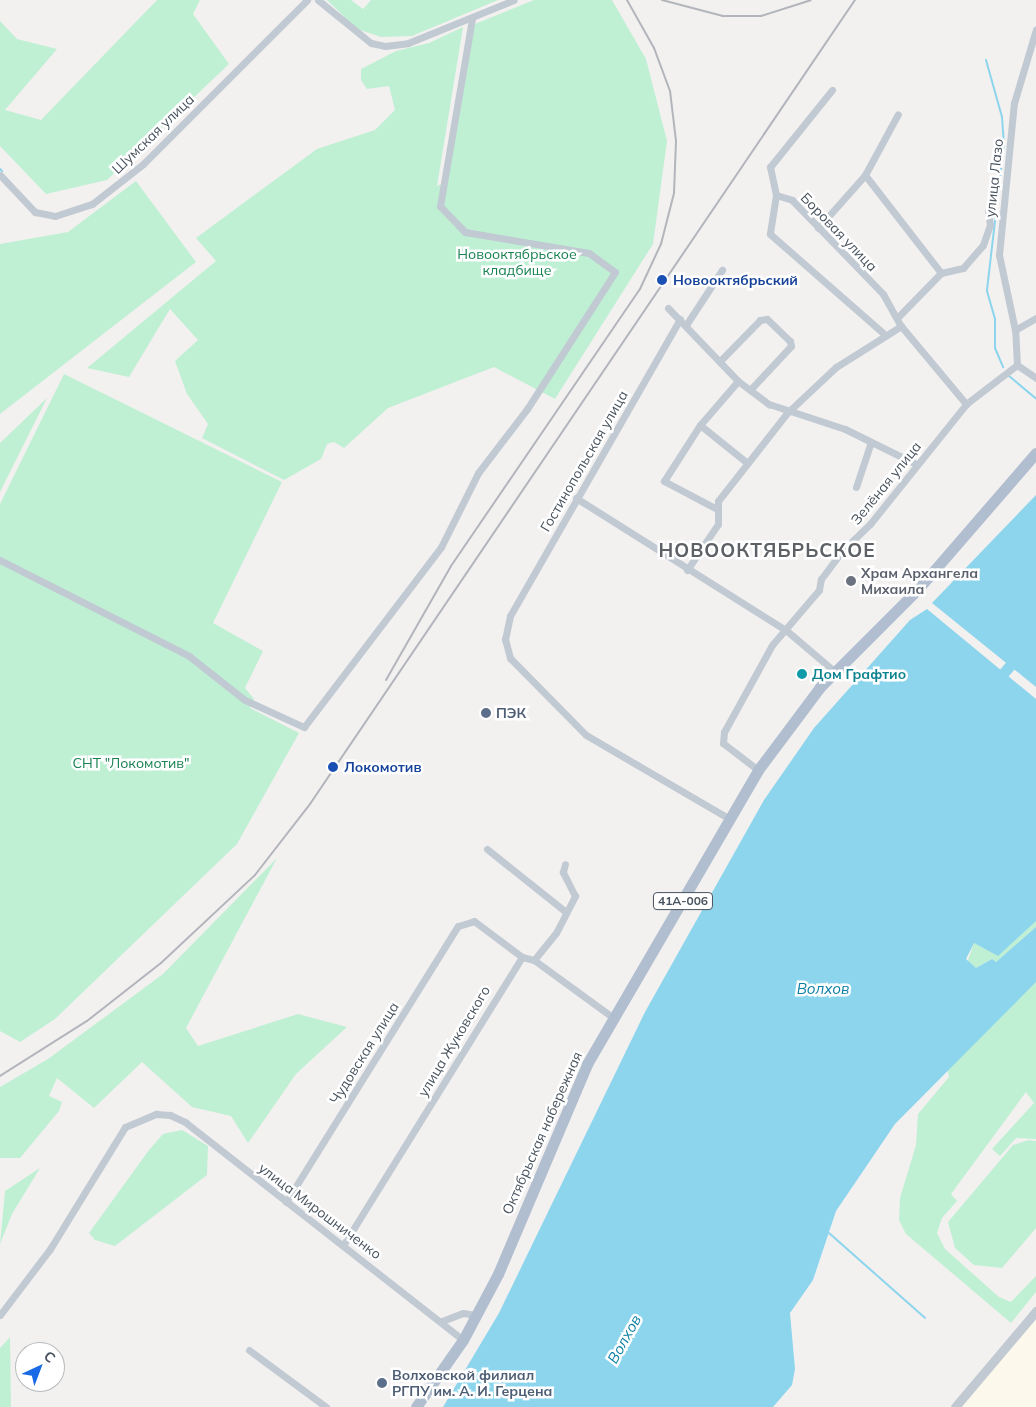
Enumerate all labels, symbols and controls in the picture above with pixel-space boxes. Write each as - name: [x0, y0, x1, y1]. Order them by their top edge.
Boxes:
- street label: Шумская улица: [109, 91, 197, 177]
- street label: улица Лазо: [982, 138, 1006, 218]
- street label: Боровая улица: [797, 189, 881, 275]
- park label: Новооктябрьское кладбище: [457, 246, 577, 278]
- place label: Новооктябрьский: [673, 272, 798, 288]
- marker: Новооктябрьский: [655, 273, 669, 287]
- street label: Гостинопольская улица: [537, 388, 631, 534]
- street label: Зелёная улица: [847, 438, 925, 528]
- district label: НОВООКТЯБРЬСКОЕ: [657, 540, 877, 562]
- place label: Храм Архангела Михаила: [861, 565, 978, 598]
- marker: Храм Архангела Михаила: [845, 575, 857, 587]
- place label: Дом Графтио: [812, 666, 906, 682]
- marker: Дом Графтио: [796, 668, 808, 680]
- place label: ПЭК: [496, 705, 526, 721]
- marker: ПЭК: [480, 707, 492, 719]
- park label: СНТ "Локомотив": [72, 755, 190, 771]
- place label: Локомотив: [344, 759, 422, 775]
- marker: Локомотив: [326, 760, 340, 774]
- road number: 41А-006: [652, 891, 714, 910]
- water label: Волхов: [797, 980, 849, 998]
- street label: улица Жуковского: [414, 983, 494, 1099]
- street label: Чудовская улица: [326, 999, 402, 1107]
- street label: Октябрьская набережная: [498, 1049, 586, 1217]
- street label: улица Мирошниченко: [255, 1159, 385, 1263]
- water label: Волхов: [603, 1312, 645, 1366]
- north arrow: [15, 1342, 65, 1392]
- text: С: [40, 1347, 59, 1367]
- place label: Волховской филиал РГПУ им. А. И. Герцена: [392, 1367, 552, 1400]
- marker: Волховской филиал РГПУ им. А. И. Герцена: [376, 1377, 388, 1389]

